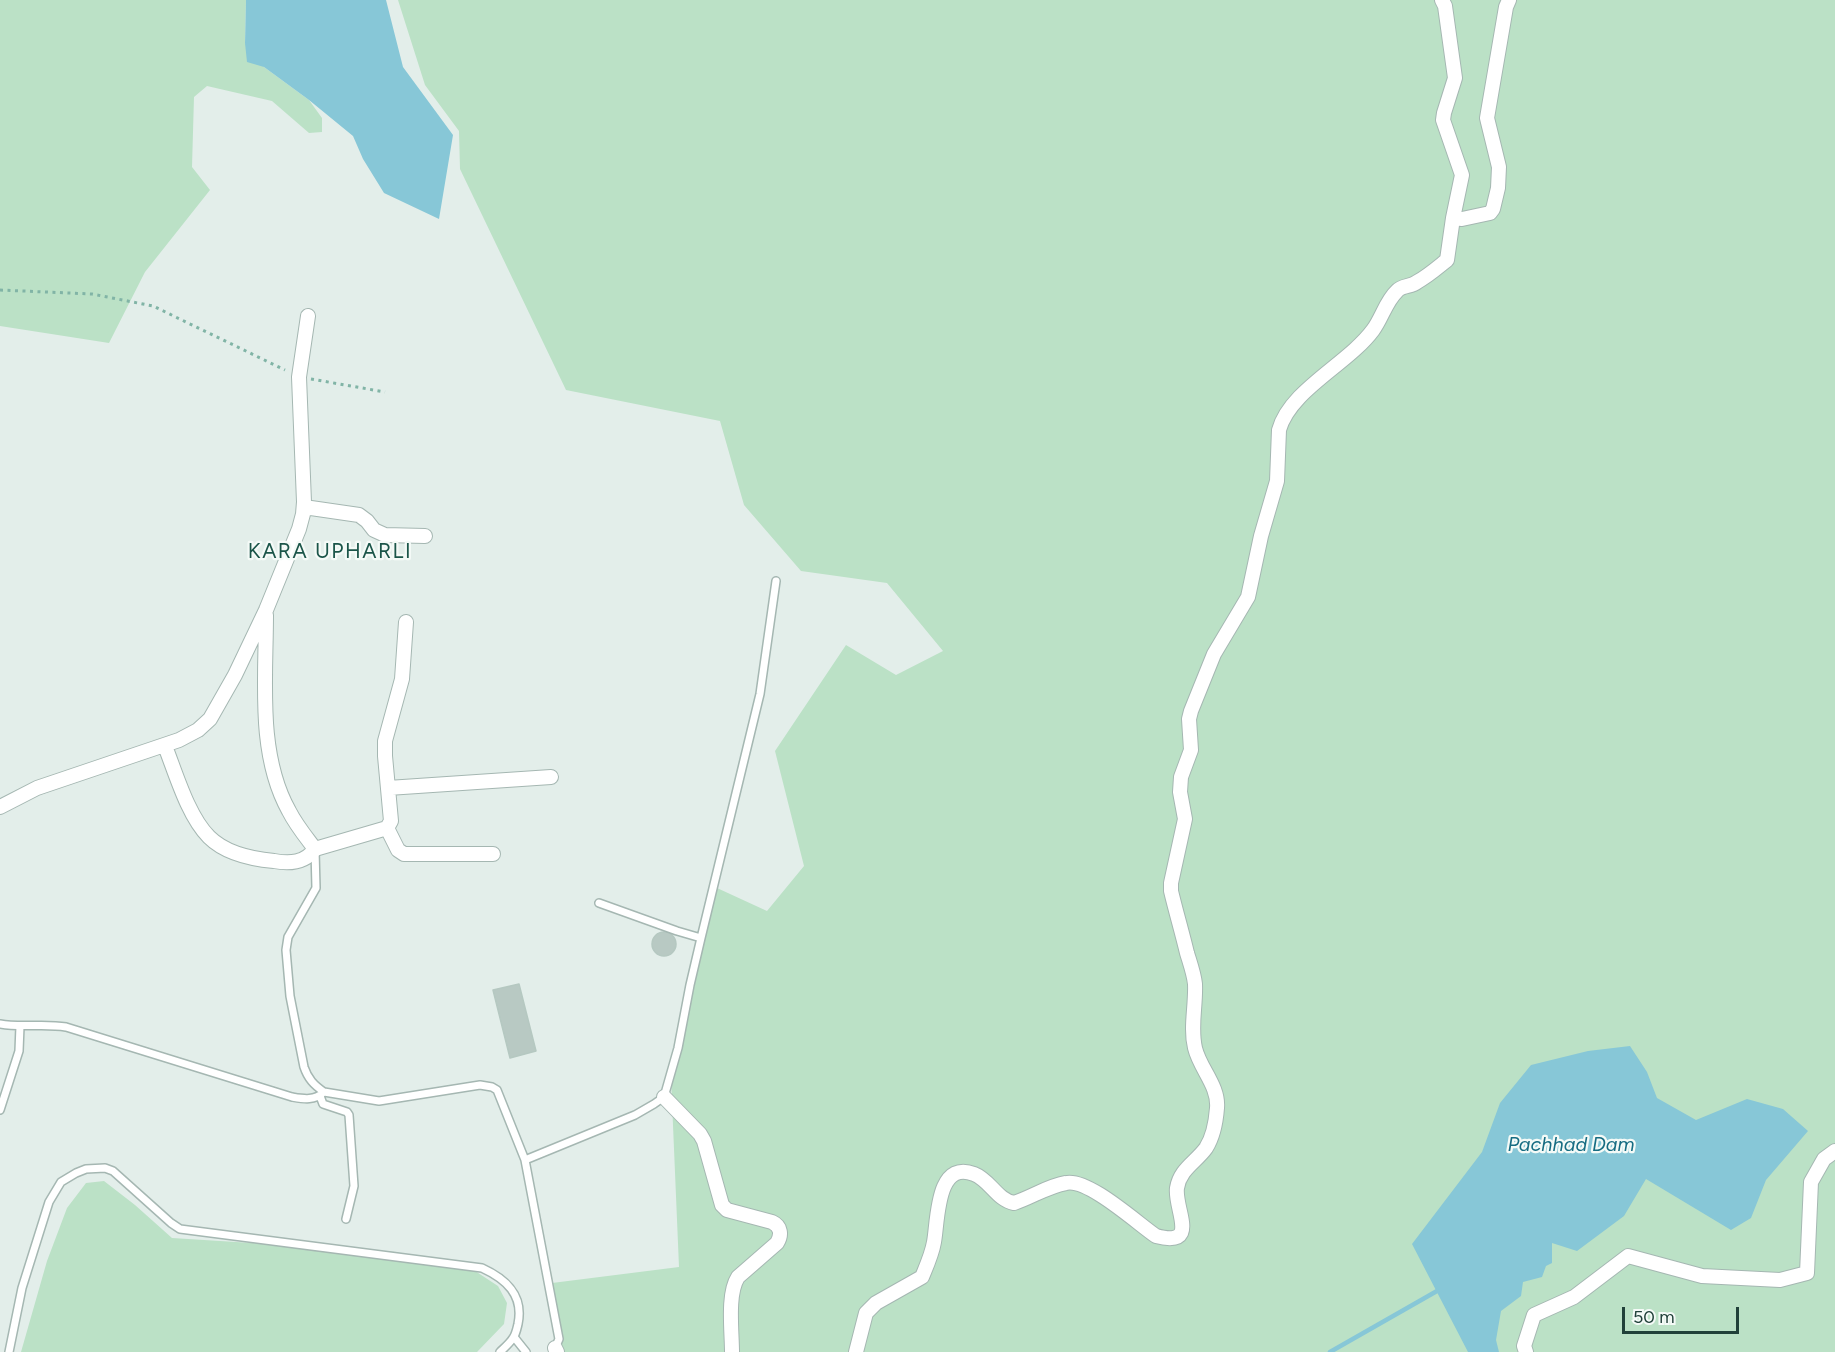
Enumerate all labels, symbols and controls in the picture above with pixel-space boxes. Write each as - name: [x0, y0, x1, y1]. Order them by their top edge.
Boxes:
- district label: KARA UPHARLI: [248, 539, 412, 565]
- water label: Pachhad Dam: [1507, 1133, 1635, 1157]
- scale bar: [1625, 1295, 1742, 1333]
- text: 50 m: [1633, 1306, 1675, 1328]

